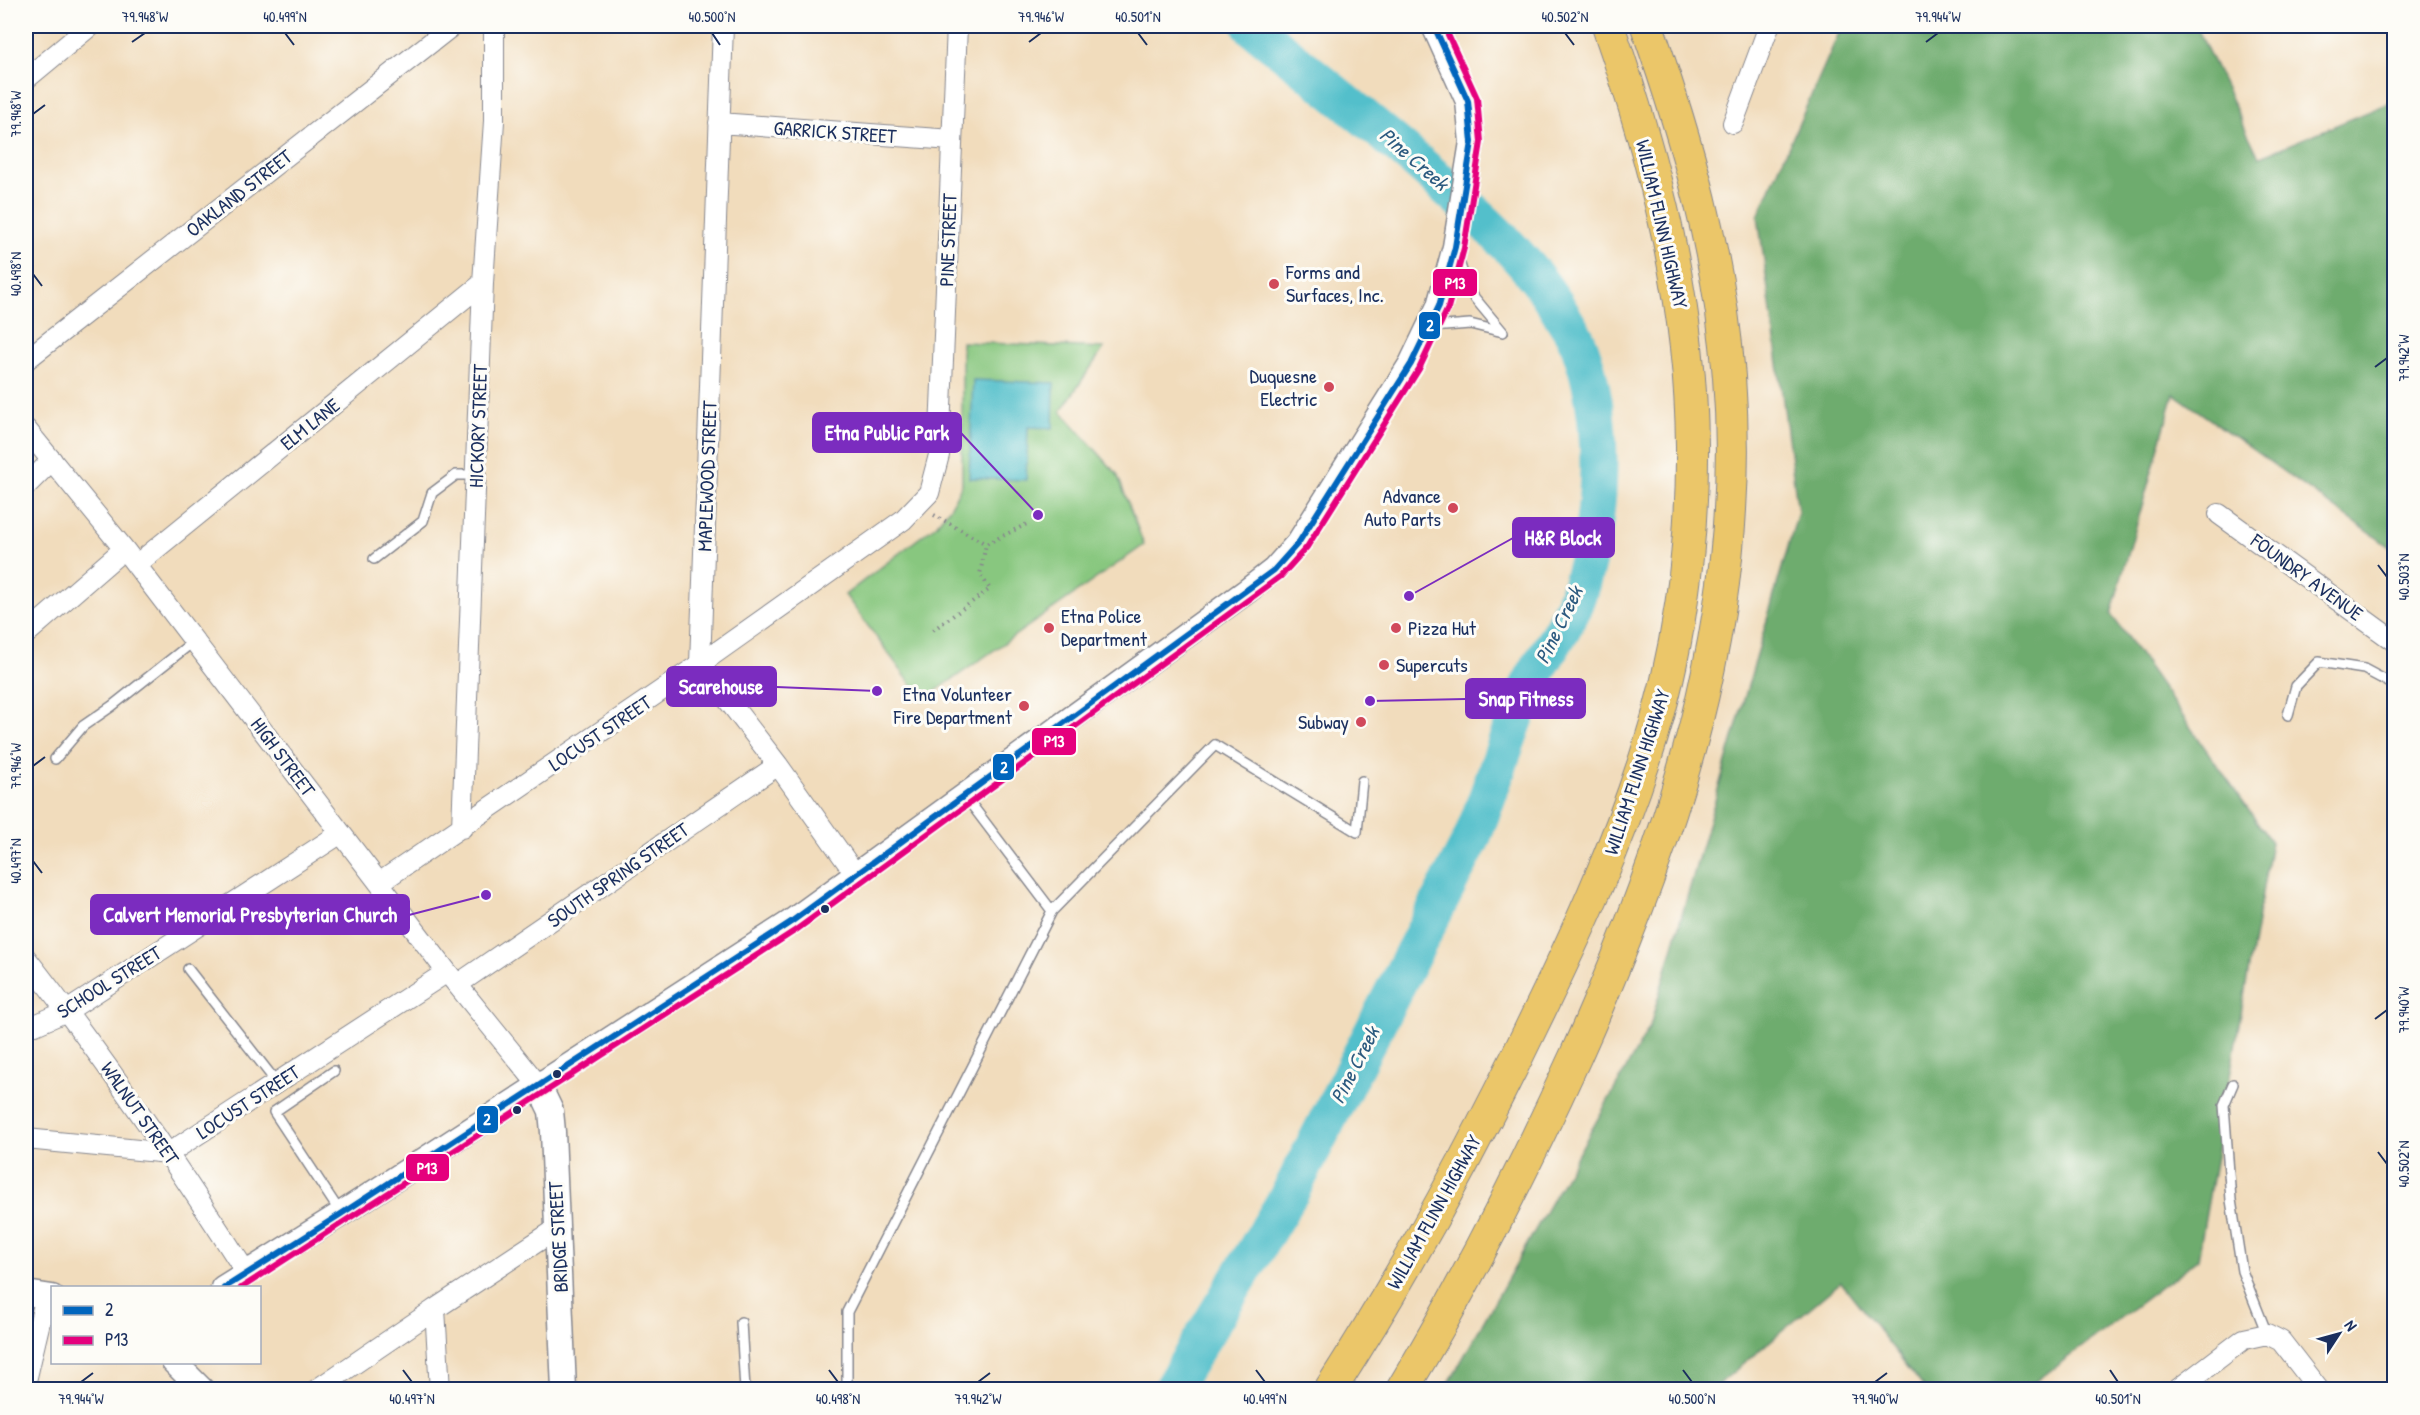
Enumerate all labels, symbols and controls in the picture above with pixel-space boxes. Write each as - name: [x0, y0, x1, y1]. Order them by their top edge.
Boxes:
- text: 79.948°W: [122, 6, 169, 27]
- text: 40.499°N: [263, 6, 307, 27]
- text: 40.500°N: [689, 6, 735, 27]
- text: 79.946°W: [1018, 6, 1065, 27]
- text: 40.501°N: [1115, 6, 1161, 27]
- text: 40.502°N: [1541, 6, 1589, 27]
- text: 79.944°W: [1915, 6, 1962, 27]
- text: 79.948°W: [5, 90, 26, 137]
- street label: GARRICK STREET: [773, 114, 898, 149]
- water label: Pine Creek: [1374, 121, 1457, 198]
- street label: WILLIAM FLINN HIGHWAY: [1630, 137, 1695, 311]
- street label: OAKLAND STREET: [180, 142, 298, 243]
- street label: PINE STREET: [932, 192, 963, 287]
- text: 40.498°N: [5, 252, 26, 296]
- place label: Forms and Surfaces, Inc.: [1285, 258, 1384, 308]
- line badge: P13: [1432, 268, 1478, 297]
- text: P13: [1445, 272, 1465, 294]
- marker: Forms and Surfaces, Inc.: [1267, 277, 1281, 291]
- line badge: 2: [1418, 311, 1441, 340]
- text: 2: [1426, 314, 1434, 336]
- text: 79.942°W: [2393, 334, 2414, 382]
- place label: Duquesne Electric: [1250, 362, 1317, 412]
- street label: HICKORY STREET: [462, 363, 493, 488]
- marker: Duquesne Electric: [1322, 380, 1336, 394]
- street label: ELM LANE: [274, 391, 345, 456]
- street label: MAPLEWOOD STREET: [690, 399, 723, 552]
- callout: Etna Public Park: [813, 413, 961, 452]
- text: Etna Public Park: [825, 418, 950, 447]
- place label: Advance Auto Parts: [1364, 482, 1441, 532]
- marker: Advance Auto Parts: [1446, 501, 1460, 515]
- callout: H&R Block: [1513, 518, 1614, 557]
- text: H&R Block: [1525, 523, 1602, 552]
- street label: FOUNDRY AVENUE: [2245, 526, 2369, 627]
- text: 40.503°N: [2393, 554, 2414, 600]
- water label: Pine Creek: [1527, 579, 1591, 668]
- place label: Etna Police Department: [1061, 602, 1148, 652]
- place label: Pizza Hut: [1408, 614, 1477, 641]
- marker: Etna Police Department: [1042, 621, 1056, 635]
- marker: Pizza Hut: [1389, 621, 1403, 635]
- place label: Supercuts: [1396, 651, 1468, 678]
- marker: Supercuts: [1377, 658, 1391, 672]
- callout: Scarehouse: [667, 667, 776, 706]
- text: Scarehouse: [679, 672, 764, 701]
- callout: Snap Fitness: [1466, 679, 1585, 718]
- place label: Etna Volunteer Fire Department: [893, 680, 1013, 730]
- text: Snap Fitness: [1478, 684, 1574, 714]
- street label: WILLIAM FLINN HIGHWAY: [1597, 686, 1676, 858]
- street label: LOCUST STREET: [543, 688, 657, 777]
- marker: Etna Volunteer Fire Department: [1017, 699, 1031, 713]
- place label: Subway: [1298, 708, 1349, 735]
- street label: HIGH STREET: [245, 712, 322, 802]
- marker: Subway: [1354, 715, 1368, 729]
- line badge: P13: [1031, 727, 1077, 756]
- text: P13: [1044, 730, 1064, 752]
- text: 79.946°W: [5, 742, 26, 789]
- line badge: 2: [992, 753, 1015, 781]
- text: 2: [1000, 756, 1008, 778]
- street label: SOUTH SPRING STREET: [542, 815, 694, 933]
- text: 40.497°N: [5, 838, 26, 884]
- callout: Calvert Memorial Presbyterian Church: [91, 895, 409, 934]
- text: Calvert Memorial Presbyterian Church: [103, 900, 397, 930]
- unlabelled marker: [819, 903, 831, 915]
- street label: SCHOOL STREET: [51, 938, 167, 1024]
- text: 79.940°W: [2393, 986, 2414, 1033]
- water label: Pine Creek: [1323, 1019, 1387, 1108]
- street label: WALNUT STREET: [95, 1056, 186, 1170]
- street label: LOCUST STREET: [191, 1058, 305, 1145]
- unlabelled marker: [551, 1068, 563, 1080]
- unlabelled marker: [511, 1104, 523, 1116]
- line badge: 2: [476, 1105, 499, 1134]
- text: 2: [483, 1108, 491, 1130]
- street label: WILLIAM FLINN HIGHWAY: [1380, 1130, 1487, 1294]
- text: 40.502°N: [2393, 1140, 2414, 1188]
- line badge: P13: [405, 1153, 450, 1182]
- text: P13: [417, 1157, 437, 1179]
- street label: BRIDGE STREET: [541, 1180, 574, 1293]
- legend: [51, 1286, 261, 1364]
- text: 2: [105, 1297, 114, 1322]
- north arrow: [2309, 1304, 2369, 1364]
- text: N: [2340, 1315, 2363, 1335]
- text: P13: [105, 1327, 128, 1352]
- text: 79.944°W: [58, 1388, 105, 1409]
- text: 40.497°N: [389, 1388, 435, 1409]
- text: 40.498°N: [816, 1388, 860, 1409]
- text: 79.942°W: [954, 1388, 1002, 1409]
- text: 40.499°N: [1243, 1388, 1287, 1409]
- text: 40.500°N: [1669, 1388, 1715, 1409]
- text: 79.940°W: [1852, 1388, 1899, 1409]
- text: 40.501°N: [2095, 1388, 2141, 1409]

